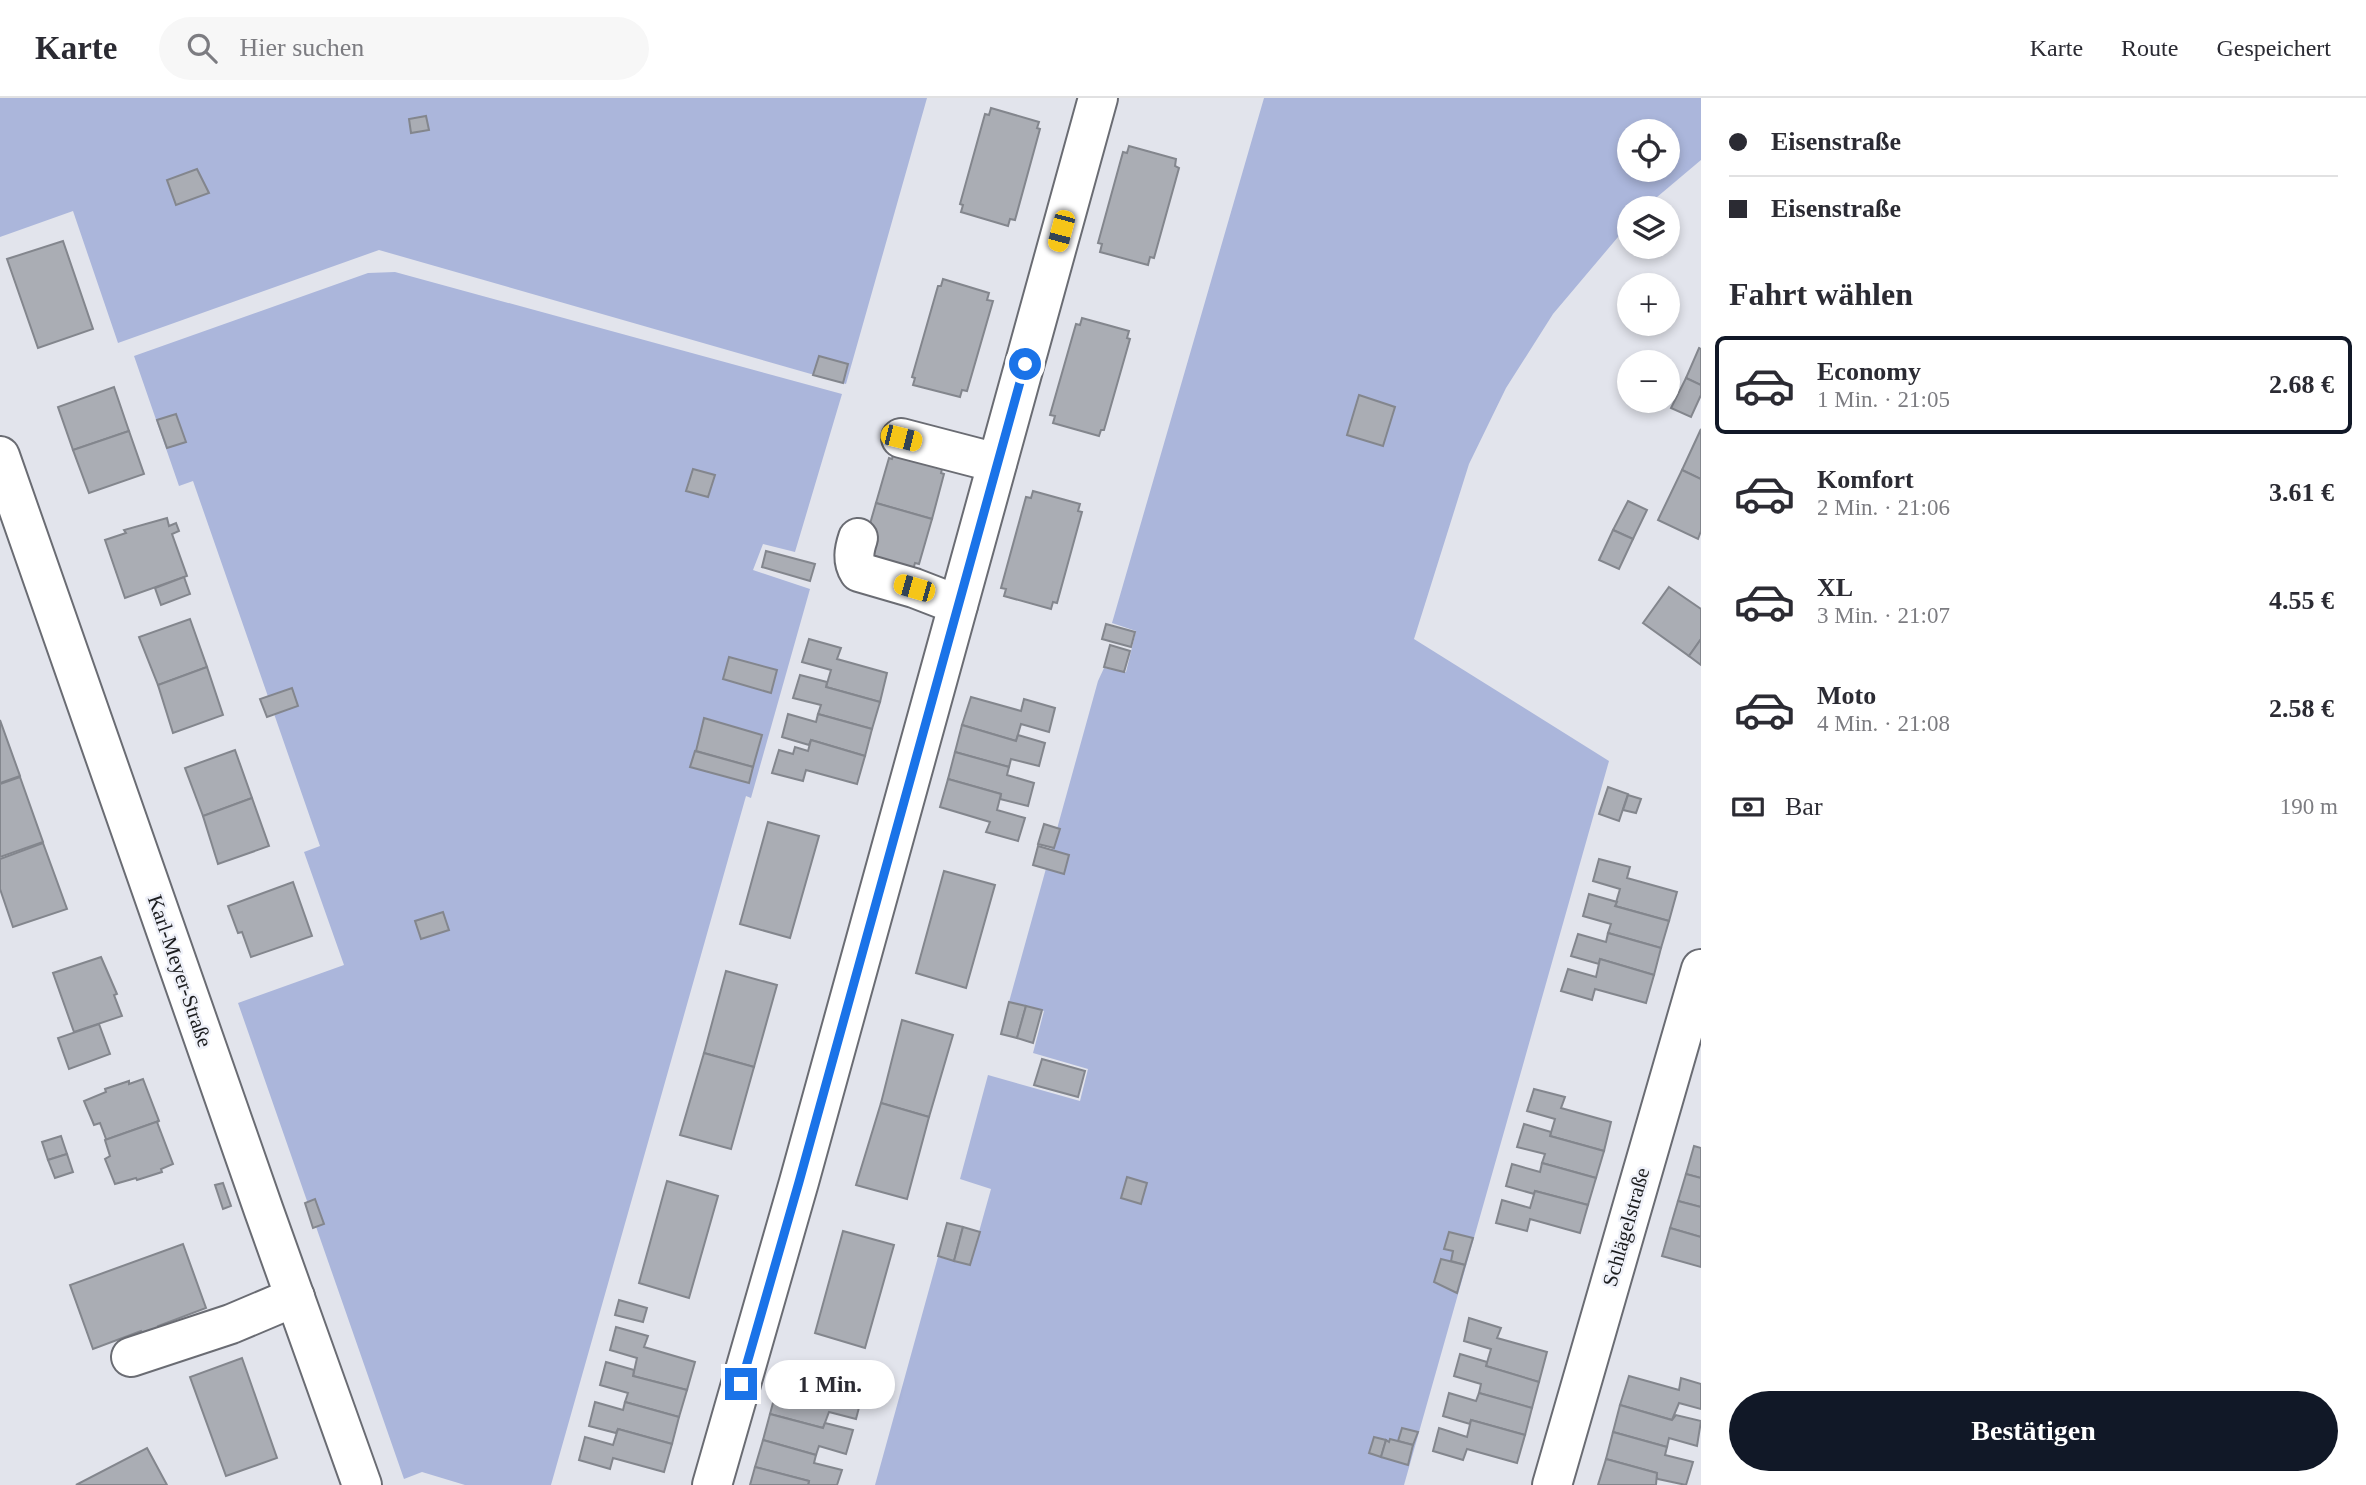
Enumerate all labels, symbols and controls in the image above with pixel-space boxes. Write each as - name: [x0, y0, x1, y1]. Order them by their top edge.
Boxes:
- search box: [159, 17, 649, 80]
- icon: search: [183, 29, 221, 67]
- text: Karte: [35, 30, 117, 66]
- text: Hier suchen: [239, 33, 364, 62]
- text: Karte: [2030, 35, 2083, 61]
- text: Route: [2121, 35, 2178, 61]
- text: Gespeichert: [2216, 35, 2331, 61]
- map controls: [1617, 119, 1680, 413]
- button: locate: [1617, 119, 1680, 182]
- text: Eisenstraße: [1771, 127, 1901, 156]
- text: Eisenstraße: [1771, 194, 1901, 223]
- button: layers: [1617, 196, 1680, 259]
- car: [1046, 208, 1077, 254]
- button: +: [1617, 273, 1680, 336]
- text: Fahrt wählen: [1729, 276, 1913, 312]
- route start: [1009, 348, 1041, 380]
- button: −: [1617, 350, 1680, 413]
- icon: car: [1733, 354, 1796, 417]
- text: Economy: [1817, 357, 1921, 386]
- text: 2.68 €: [2269, 370, 2334, 399]
- text: 1 Min. · 21:05: [1817, 387, 1950, 412]
- car: [879, 423, 924, 453]
- icon: car: [1733, 462, 1796, 525]
- text: Komfort: [1817, 465, 1914, 494]
- text: 3.61 €: [2269, 478, 2334, 507]
- text: 2 Min. · 21:06: [1817, 495, 1950, 520]
- icon: car: [1733, 570, 1796, 633]
- car: [891, 572, 938, 604]
- text: XL: [1817, 573, 1853, 602]
- text: 4.55 €: [2269, 586, 2334, 615]
- text: 3 Min. · 21:07: [1817, 603, 1950, 628]
- icon: car: [1733, 678, 1796, 741]
- text: Moto: [1817, 681, 1876, 710]
- text: 2.58 €: [2269, 694, 2334, 723]
- text: 4 Min. · 21:08: [1817, 711, 1950, 736]
- icon: cash: [1729, 788, 1767, 826]
- text: Bar: [1785, 792, 1823, 821]
- text: 190 m: [2280, 794, 2338, 819]
- street label: Karl-Meyer-Straße: [143, 892, 217, 1050]
- street label: Schlägelstraße: [1598, 1165, 1654, 1289]
- callout: 1 Min.: [766, 1360, 895, 1408]
- route end: [725, 1368, 757, 1400]
- text: 1 Min.: [798, 1372, 862, 1397]
- button: Bestätigen: [1729, 1391, 2338, 1471]

